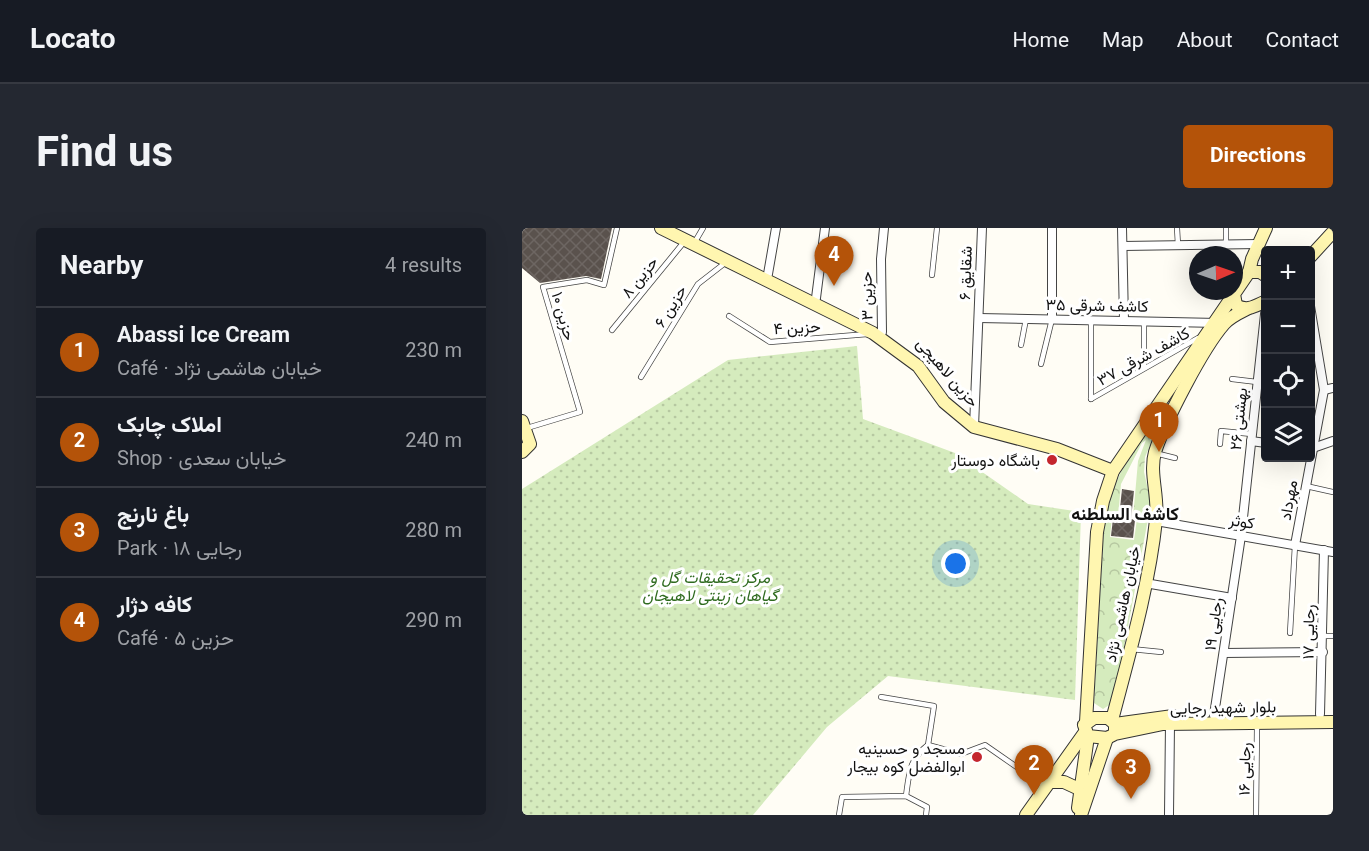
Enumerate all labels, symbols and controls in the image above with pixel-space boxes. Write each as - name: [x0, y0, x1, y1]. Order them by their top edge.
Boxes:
- text: Locato: [30, 19, 116, 63]
- text: Home: [1013, 25, 1069, 58]
- text: Map: [1102, 25, 1144, 58]
- text: About: [1177, 25, 1233, 58]
- text: Contact: [1266, 25, 1339, 58]
- text: Find us: [36, 123, 173, 189]
- button: Directions: [1183, 125, 1333, 188]
- pin: 4: [814, 236, 854, 286]
- street label: شقایق ۶: [954, 246, 981, 301]
- north arrow: [1189, 246, 1243, 300]
- map controls: [1261, 246, 1315, 462]
- button: +: [1261, 246, 1315, 300]
- text: Nearby: [60, 247, 143, 288]
- text: 4 results: [385, 251, 462, 283]
- street label: حزین ۸: [616, 252, 666, 305]
- street label: حزین ۳: [856, 271, 881, 321]
- street label: حزین ۶: [649, 281, 695, 333]
- street label: حزین ۱۰: [543, 289, 581, 344]
- street label: کاشف شرقی ۳۵: [1045, 294, 1149, 321]
- button: −: [1261, 300, 1315, 354]
- street label: حزین ۴: [773, 316, 822, 343]
- text: Abassi Ice Cream: [117, 319, 290, 354]
- street label: کاشف شرقی ۳۷: [1093, 322, 1195, 394]
- street label: حزین لاهیجی: [909, 333, 984, 414]
- text: 1: [74, 336, 85, 368]
- text: 230 m: [405, 336, 462, 368]
- text: Café · خیابان هاشمی نژاد: [117, 354, 322, 386]
- button: locate: [1261, 354, 1315, 408]
- street label: بهشتی ۲۶: [1225, 387, 1256, 452]
- pin: 1: [1140, 402, 1178, 452]
- button: layers: [1261, 408, 1315, 462]
- text: املاک چابک: [117, 409, 222, 444]
- text: 2: [74, 426, 85, 458]
- text: 240 m: [405, 426, 462, 458]
- text: Shop · خیابان سعدی: [117, 444, 286, 476]
- place label: باشگاه دوستار: [950, 450, 1040, 475]
- marker: باشگاه دوستار: [1045, 453, 1059, 467]
- street label: مهرداد: [1275, 478, 1306, 523]
- text: باغ نارنج: [117, 499, 189, 534]
- district label: کاشف السلطنه: [1071, 502, 1179, 530]
- street label: کوثر: [1226, 509, 1256, 538]
- text: 3: [74, 516, 85, 548]
- text: 280 m: [405, 516, 462, 548]
- text: Park · رجایی ۱۸: [117, 534, 242, 566]
- street label: خیابان هاشمی نژاد: [1100, 544, 1149, 665]
- your location: [941, 549, 970, 578]
- park label: مرکز تحقیقات گل و گیاهان زینتی لاهیجان: [642, 567, 781, 610]
- text: کافه دژار: [117, 589, 192, 624]
- street label: رجایی ۱۹: [1199, 596, 1232, 652]
- street label: رجایی ۱۷: [1298, 604, 1323, 660]
- text: 4: [74, 606, 85, 638]
- text: 290 m: [405, 606, 462, 638]
- text: Café · حزین ۵: [117, 624, 234, 656]
- street label: بلوار شهید رجایی: [1170, 696, 1276, 723]
- place label: مسجد و حسینیه ابوالفضل کوه بیجار: [846, 738, 965, 781]
- street label: رجایی ۱۶: [1234, 742, 1259, 796]
- pin: 2: [1014, 746, 1054, 795]
- marker: مسجد و حسینیه ابوالفضل کوه بیجار: [970, 750, 984, 764]
- pin: 3: [1112, 750, 1150, 799]

